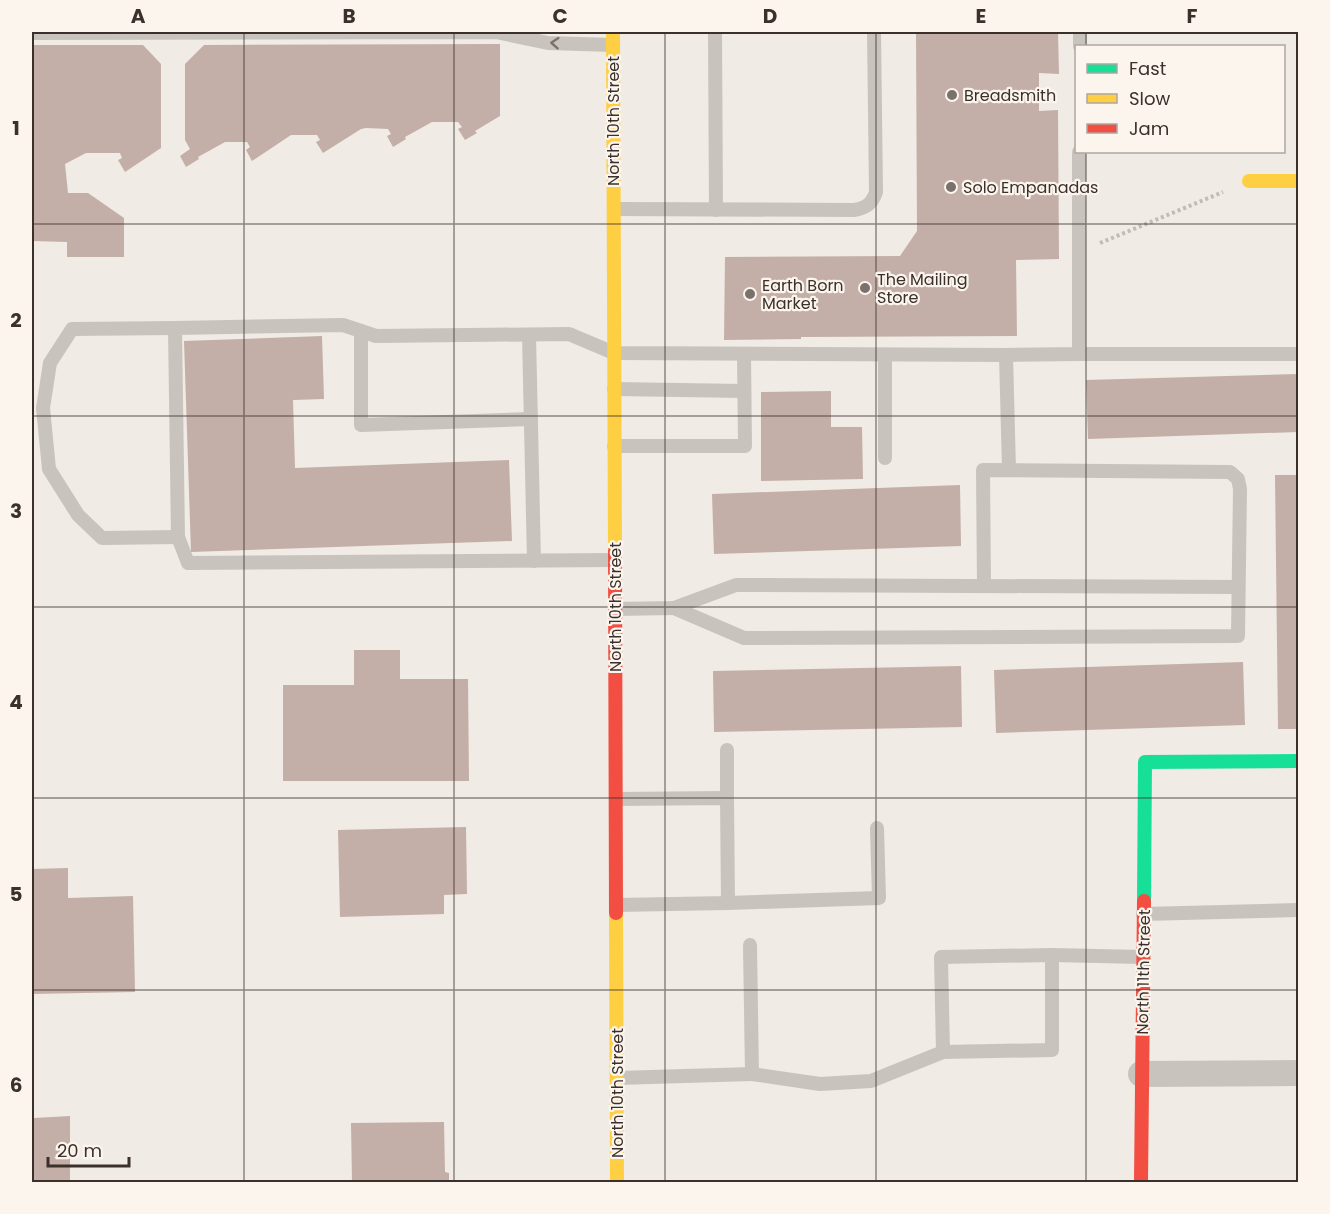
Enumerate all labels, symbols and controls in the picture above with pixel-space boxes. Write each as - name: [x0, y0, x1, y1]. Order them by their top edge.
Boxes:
- text: A: [131, 2, 146, 30]
- text: B: [342, 2, 356, 30]
- text: C: [552, 2, 568, 30]
- text: D: [763, 2, 777, 30]
- text: E: [976, 2, 986, 30]
- text: F: [1187, 2, 1198, 30]
- one-way arrow: [550, 37, 559, 50]
- legend: [1075, 45, 1285, 153]
- street label: North 10th Street: [602, 56, 625, 186]
- text: Fast: [1129, 56, 1166, 81]
- place label: Breadsmith: [964, 84, 1056, 107]
- text: Slow: [1129, 86, 1171, 111]
- marker: Breadsmith: [945, 88, 959, 102]
- text: 1: [12, 114, 20, 142]
- text: Jam: [1129, 116, 1169, 141]
- place label: Solo Empanadas: [963, 176, 1098, 199]
- marker: Solo Empanadas: [944, 180, 958, 194]
- place label: The Mailing Store: [877, 268, 968, 309]
- place label: Earth Born Market: [762, 274, 844, 315]
- marker: The Mailing Store: [858, 281, 872, 295]
- marker: Earth Born Market: [743, 287, 757, 301]
- text: 2: [10, 306, 22, 334]
- text: 3: [10, 497, 22, 525]
- street label: North 10th Street: [604, 542, 627, 672]
- text: 4: [9, 688, 23, 716]
- text: 5: [10, 880, 23, 908]
- street label: North 11th Street: [1131, 909, 1156, 1035]
- street label: North 10th Street: [606, 1028, 629, 1158]
- text: 6: [10, 1071, 22, 1099]
- scale bar: [48, 1130, 129, 1168]
- text: 20 m: [57, 1138, 102, 1163]

